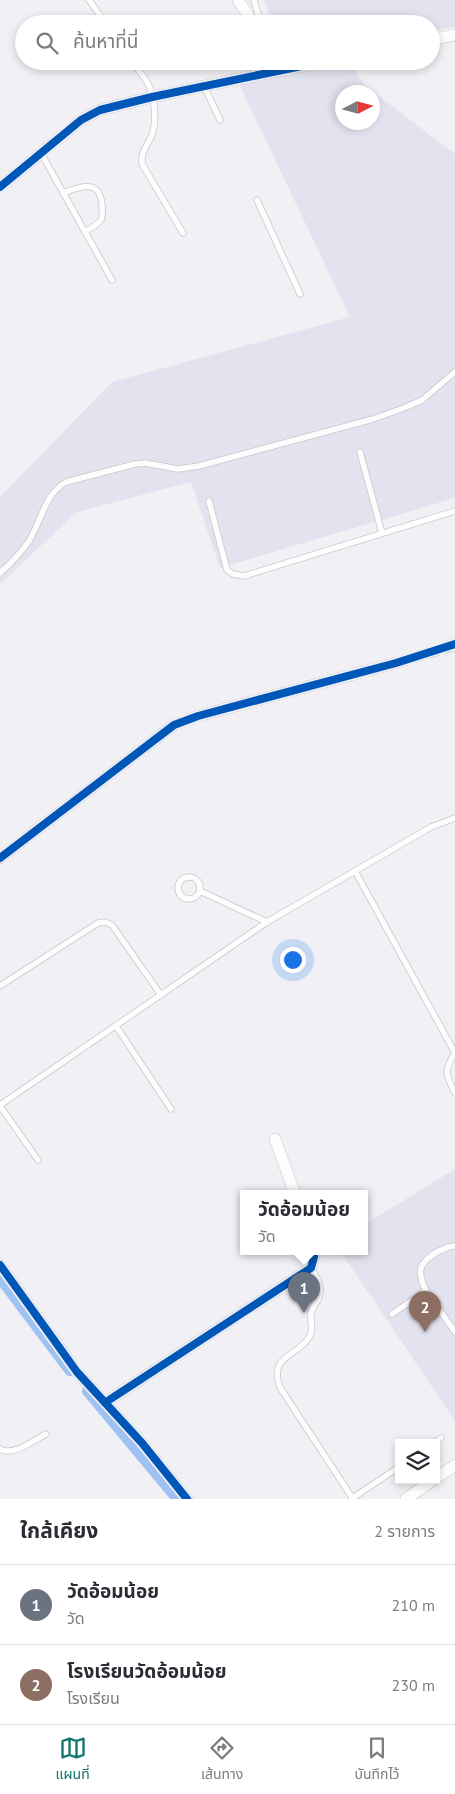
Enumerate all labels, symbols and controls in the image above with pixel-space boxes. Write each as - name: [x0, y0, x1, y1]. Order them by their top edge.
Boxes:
- search box: [15, 15, 440, 70]
- icon: search: [33, 29, 61, 57]
- text: ค้นหาที่นี่: [73, 29, 138, 53]
- north arrow: [335, 85, 380, 130]
- your location: [280, 947, 306, 973]
- popup: [240, 1190, 368, 1255]
- text: วัดอ้อมน้อย: [258, 1197, 350, 1221]
- text: วัด: [258, 1226, 276, 1246]
- pin: 1: [288, 1272, 320, 1313]
- pin: 2: [409, 1291, 441, 1332]
- map controls: [395, 1439, 440, 1484]
- button: layers: [395, 1439, 440, 1484]
- text: ใกล้เคียง: [20, 1517, 98, 1544]
- text: 2 รายการ: [374, 1521, 435, 1541]
- text: วัดอ้อมน้อย: [67, 1579, 159, 1603]
- text: 1: [31, 1595, 41, 1615]
- text: 210 m: [392, 1595, 435, 1615]
- text: วัด: [67, 1608, 85, 1628]
- text: โรงเรียนวัดอ้อมน้อย: [67, 1659, 227, 1683]
- text: 2: [31, 1675, 41, 1695]
- text: 230 m: [392, 1675, 435, 1695]
- text: โรงเรียน: [67, 1688, 120, 1708]
- tab: แผนที่: [56, 1734, 90, 1785]
- tab: เส้นทาง: [201, 1734, 243, 1785]
- tab: บันทึกไว้: [354, 1734, 399, 1785]

